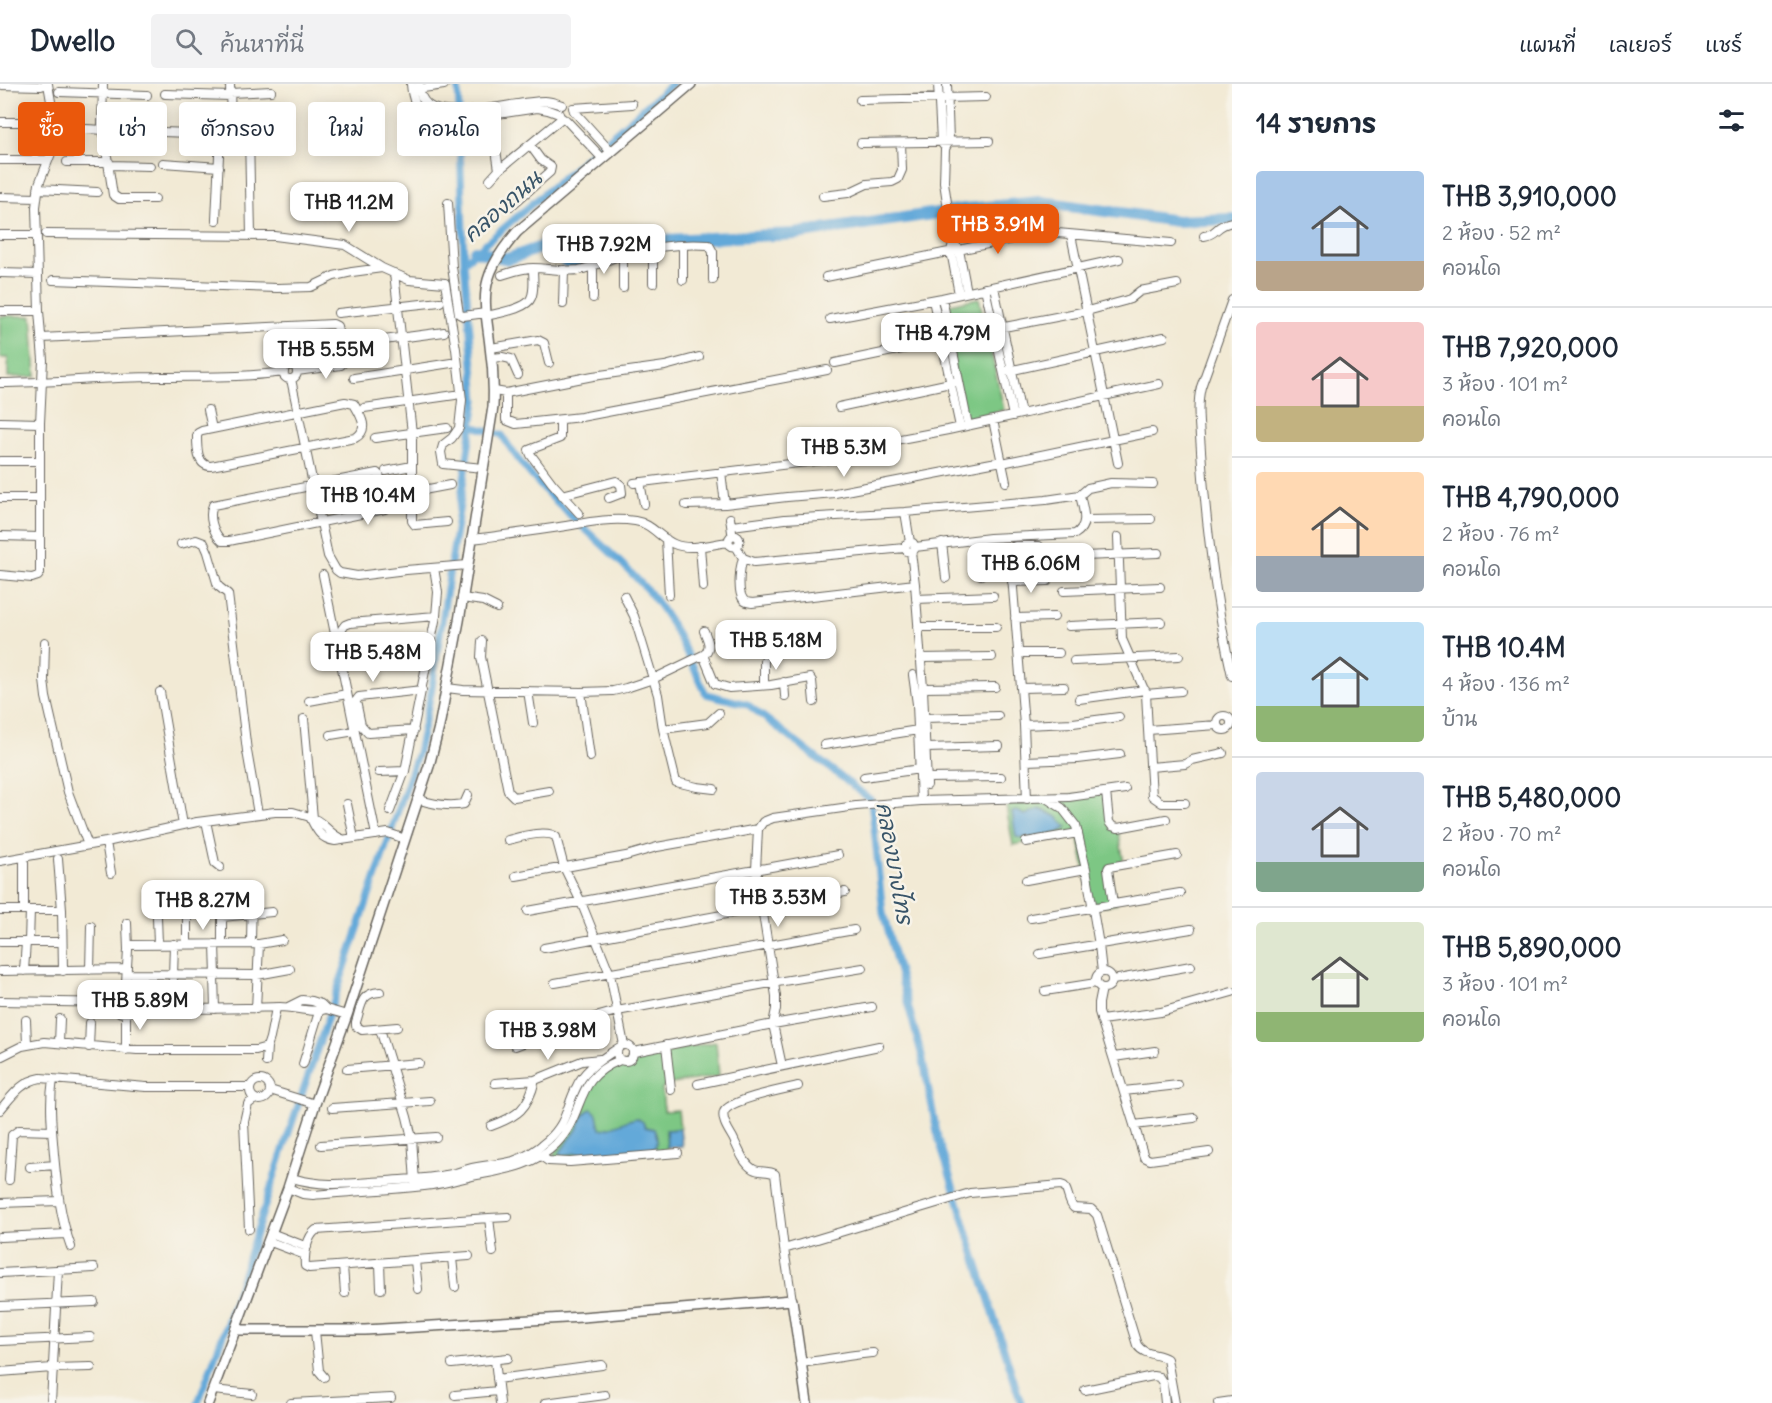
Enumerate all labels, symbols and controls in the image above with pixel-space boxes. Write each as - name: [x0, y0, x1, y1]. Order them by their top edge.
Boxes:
- search box: [151, 14, 571, 68]
- text: Dwello: [30, 23, 115, 59]
- icon: search: [172, 25, 205, 58]
- text: ค้นหาที่นี่: [220, 30, 304, 58]
- text: แผนที่: [1519, 31, 1576, 58]
- text: เลเยอร์: [1609, 31, 1672, 58]
- text: แชร์: [1705, 31, 1742, 58]
- chip: ซื้อ: [18, 102, 85, 156]
- chip: เช่า: [97, 102, 167, 156]
- chip: ตัวกรอง: [179, 102, 296, 156]
- chip: ใหม่: [308, 102, 385, 156]
- chip: คอนโด: [397, 102, 501, 156]
- icon: filters: [1715, 104, 1748, 137]
- text: 14 รายการ: [1256, 107, 1376, 140]
- water label: คลองถนน: [457, 164, 548, 248]
- text: THB 3,910,000: [1442, 180, 1617, 213]
- pin: THB 11.2M: [280, 182, 418, 233]
- text: THB 11.2M: [304, 189, 394, 214]
- icon: home: [1304, 195, 1376, 267]
- pin: THB 3.91M: [929, 204, 1067, 255]
- text: THB 3.91M: [951, 211, 1045, 236]
- text: 2 ห้อง · 52 m²: [1442, 220, 1561, 245]
- pin: THB 7.92M: [535, 224, 673, 275]
- text: THB 7.92M: [556, 231, 652, 256]
- text: คอนโด: [1442, 255, 1501, 280]
- pin: THB 4.79M: [874, 313, 1012, 364]
- text: THB 4.79M: [895, 320, 991, 345]
- pin: THB 5.55M: [257, 329, 395, 380]
- text: THB 7,920,000: [1442, 331, 1619, 364]
- text: THB 5.55M: [277, 336, 375, 361]
- icon: home: [1304, 346, 1376, 418]
- text: 3 ห้อง · 101 m²: [1442, 371, 1568, 396]
- text: คอนโด: [1442, 406, 1501, 431]
- pin: THB 5.3M: [782, 427, 906, 478]
- text: THB 5.3M: [801, 434, 887, 459]
- pin: THB 10.4M: [299, 475, 437, 526]
- text: THB 4,790,000: [1442, 481, 1620, 514]
- text: THB 10.4M: [320, 482, 416, 507]
- icon: home: [1304, 496, 1376, 568]
- text: 2 ห้อง · 76 m²: [1442, 521, 1560, 546]
- pin: THB 6.06M: [962, 543, 1100, 594]
- text: THB 6.06M: [981, 550, 1081, 575]
- text: คอนโด: [1442, 556, 1501, 581]
- pin: THB 5.18M: [707, 620, 845, 671]
- text: THB 5.18M: [729, 627, 823, 652]
- text: THB 10.4M: [1442, 631, 1566, 664]
- pin: THB 5.48M: [304, 632, 442, 683]
- text: THB 5.48M: [324, 639, 422, 664]
- icon: home: [1304, 646, 1376, 718]
- text: 4 ห้อง · 136 m²: [1442, 671, 1570, 696]
- text: บ้าน: [1442, 706, 1477, 731]
- text: THB 5,480,000: [1442, 781, 1621, 814]
- icon: home: [1304, 796, 1376, 868]
- water label: คลองบางไทร: [871, 800, 920, 928]
- text: 2 ห้อง · 70 m²: [1442, 821, 1561, 846]
- text: คอนโด: [1442, 856, 1501, 881]
- pin: THB 3.53M: [709, 877, 847, 928]
- pin: THB 8.27M: [134, 880, 272, 931]
- text: THB 3.53M: [729, 884, 827, 909]
- text: THB 8.27M: [155, 887, 251, 912]
- text: THB 5,890,000: [1442, 931, 1622, 964]
- icon: home: [1304, 946, 1376, 1018]
- text: 3 ห้อง · 101 m²: [1442, 971, 1568, 996]
- pin: THB 5.89M: [71, 980, 209, 1031]
- text: THB 5.89M: [91, 987, 189, 1012]
- text: คอนโด: [1442, 1006, 1501, 1031]
- pin: THB 3.98M: [479, 1010, 617, 1061]
- text: THB 3.98M: [499, 1017, 597, 1042]

